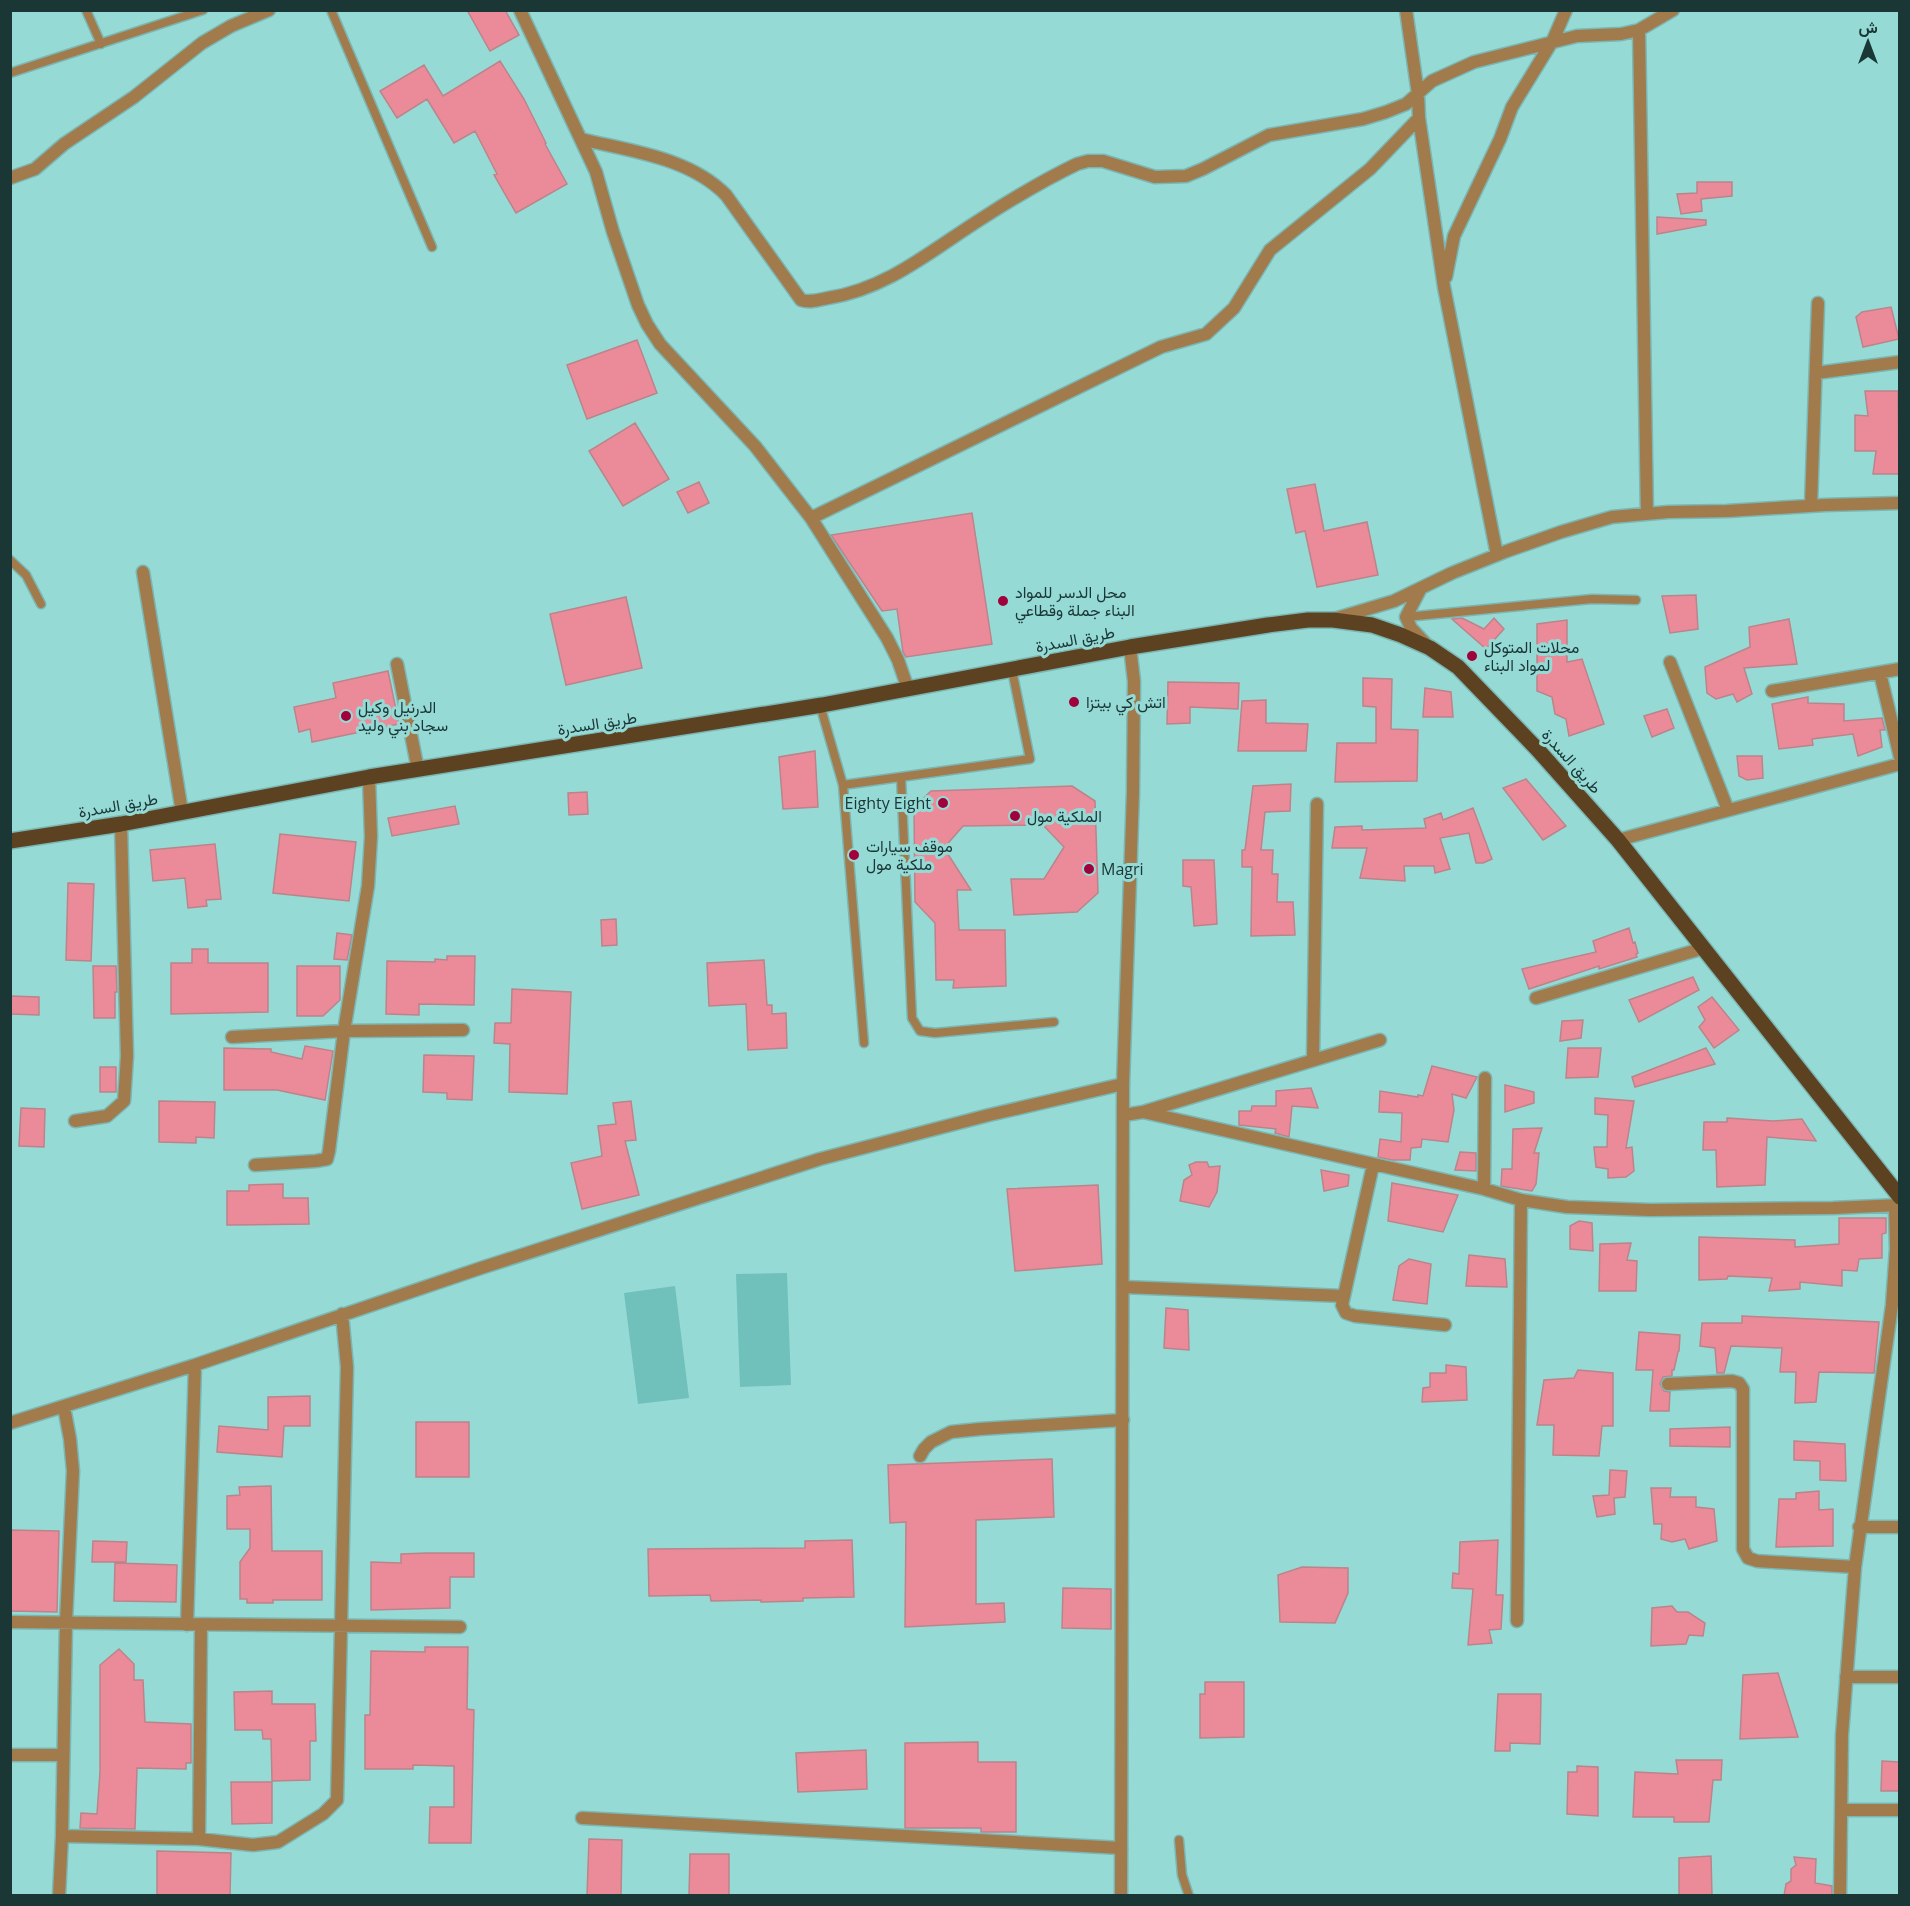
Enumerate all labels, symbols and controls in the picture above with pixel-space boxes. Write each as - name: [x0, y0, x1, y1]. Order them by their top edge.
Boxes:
- north arrow: [1838, 12, 1898, 72]
- text: ش: [1858, 16, 1878, 38]
- place label: محل الدسر للمواد البناء جملة وقطاعي: [1015, 581, 1135, 624]
- marker: محل الدسر للمواد البناء جملة وقطاعي: [996, 594, 1010, 608]
- street label: طريق السدرة: [1034, 621, 1116, 657]
- place label: محلات المتوكل لمواد البناء: [1484, 636, 1579, 676]
- marker: محلات المتوكل لمواد البناء: [1465, 649, 1479, 663]
- place label: اتش كي بيتزا: [1086, 691, 1166, 716]
- marker: اتش كي بيتزا: [1067, 695, 1081, 709]
- place label: الدرنيل وكيل سجاد بني وليد: [358, 696, 448, 739]
- street label: طريق السدرة: [556, 706, 638, 740]
- marker: الدرنيل وكيل سجاد بني وليد: [339, 709, 353, 723]
- street label: طريق السدرة: [1537, 724, 1607, 798]
- street label: طريق السدرة: [77, 787, 159, 823]
- place label: Eighty Eight: [845, 792, 931, 814]
- marker: Eighty Eight: [936, 796, 950, 810]
- place label: الملكية مول: [1027, 805, 1102, 827]
- marker: الملكية مول: [1008, 809, 1022, 823]
- place label: موقف سيارات ملكية مول: [866, 835, 953, 875]
- marker: موقف سيارات ملكية مول: [847, 848, 861, 862]
- place label: Magri: [1101, 858, 1144, 880]
- marker: Magri: [1082, 862, 1096, 876]

